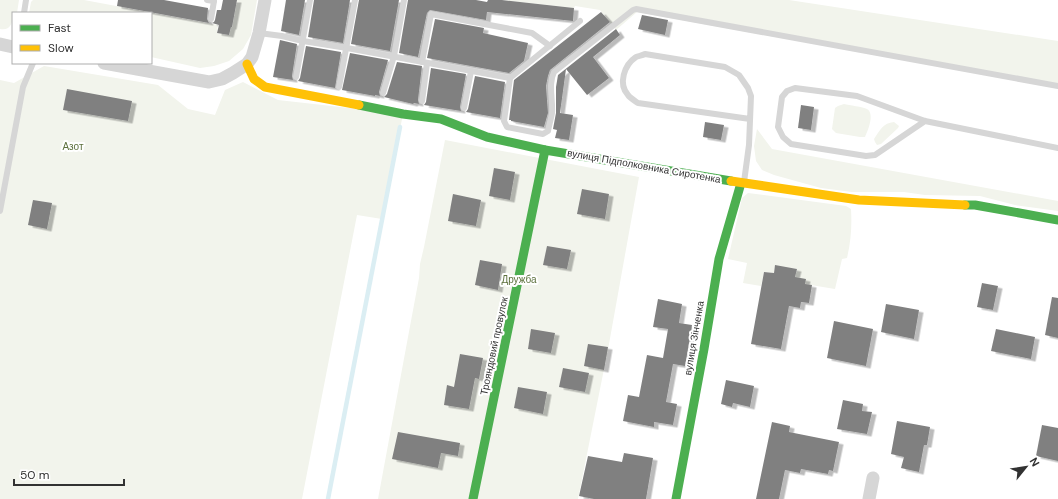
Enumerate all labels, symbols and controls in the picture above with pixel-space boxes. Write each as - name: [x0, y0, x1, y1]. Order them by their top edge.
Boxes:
- legend: [12, 12, 152, 64]
- text: Fast: [48, 20, 71, 36]
- text: Slow: [48, 40, 74, 56]
- park label: Азот: [62, 140, 84, 153]
- street label: вулиця Підполковника Сиротенка: [566, 146, 722, 186]
- park label: Дружба: [501, 273, 537, 286]
- street label: Трояндовий провулок: [477, 295, 511, 396]
- street label: вулиця Зінченка: [681, 299, 707, 376]
- north arrow: [1006, 447, 1046, 487]
- text: N: [1027, 455, 1043, 469]
- scale bar: [14, 461, 124, 487]
- text: 50 m: [20, 467, 49, 483]

